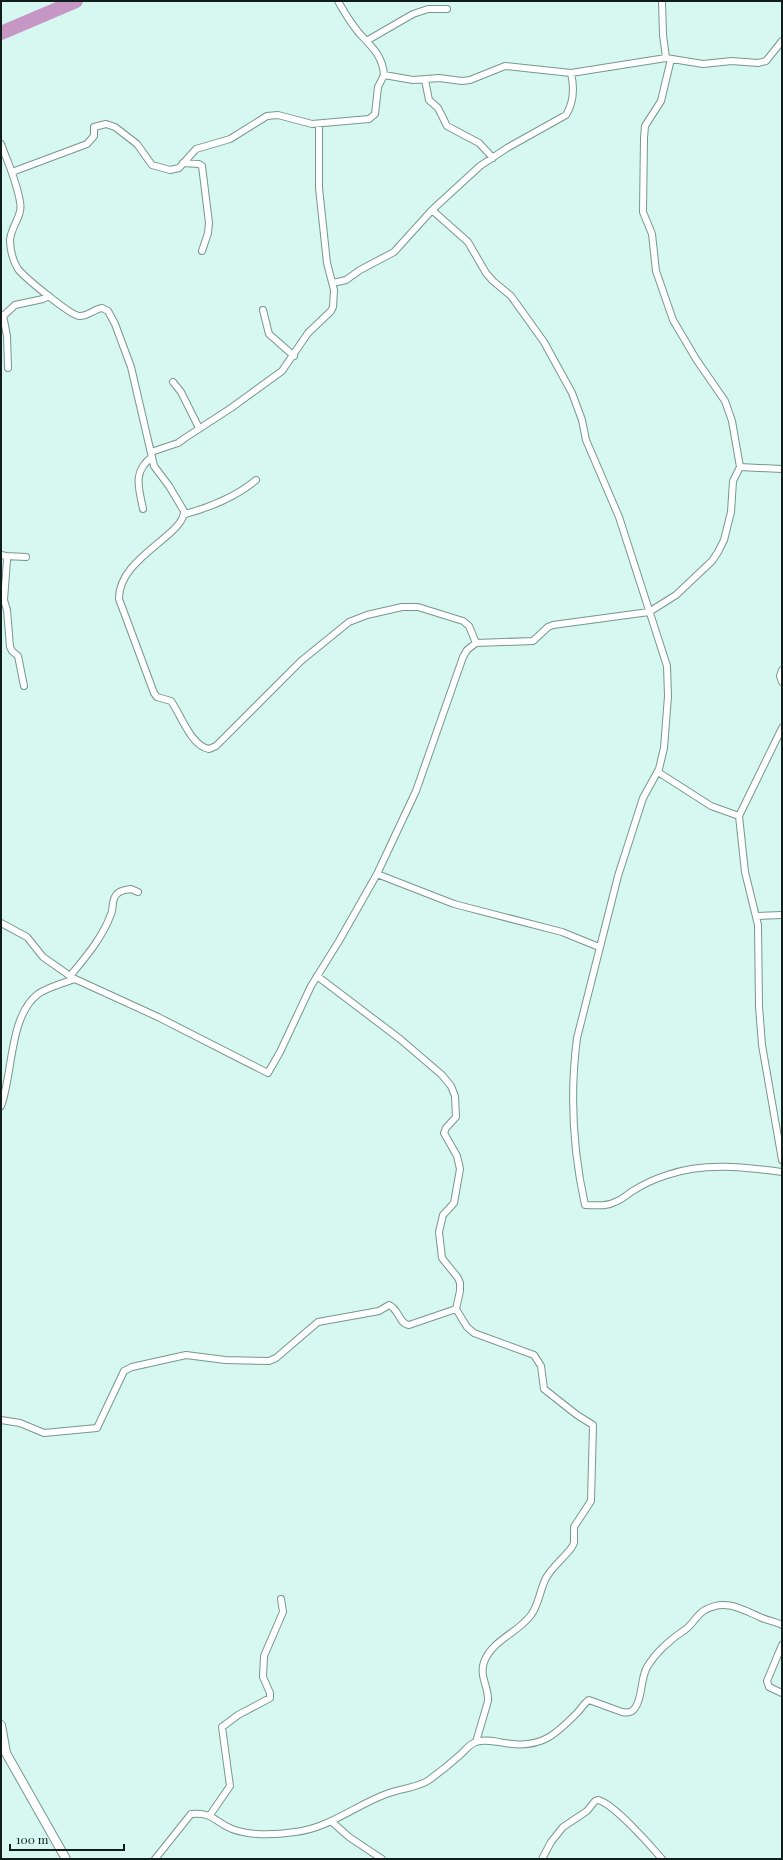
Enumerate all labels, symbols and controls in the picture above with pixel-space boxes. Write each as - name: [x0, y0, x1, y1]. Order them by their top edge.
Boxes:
- scale bar: [10, 1826, 124, 1852]
- text: 100 m: [16, 1831, 49, 1847]

